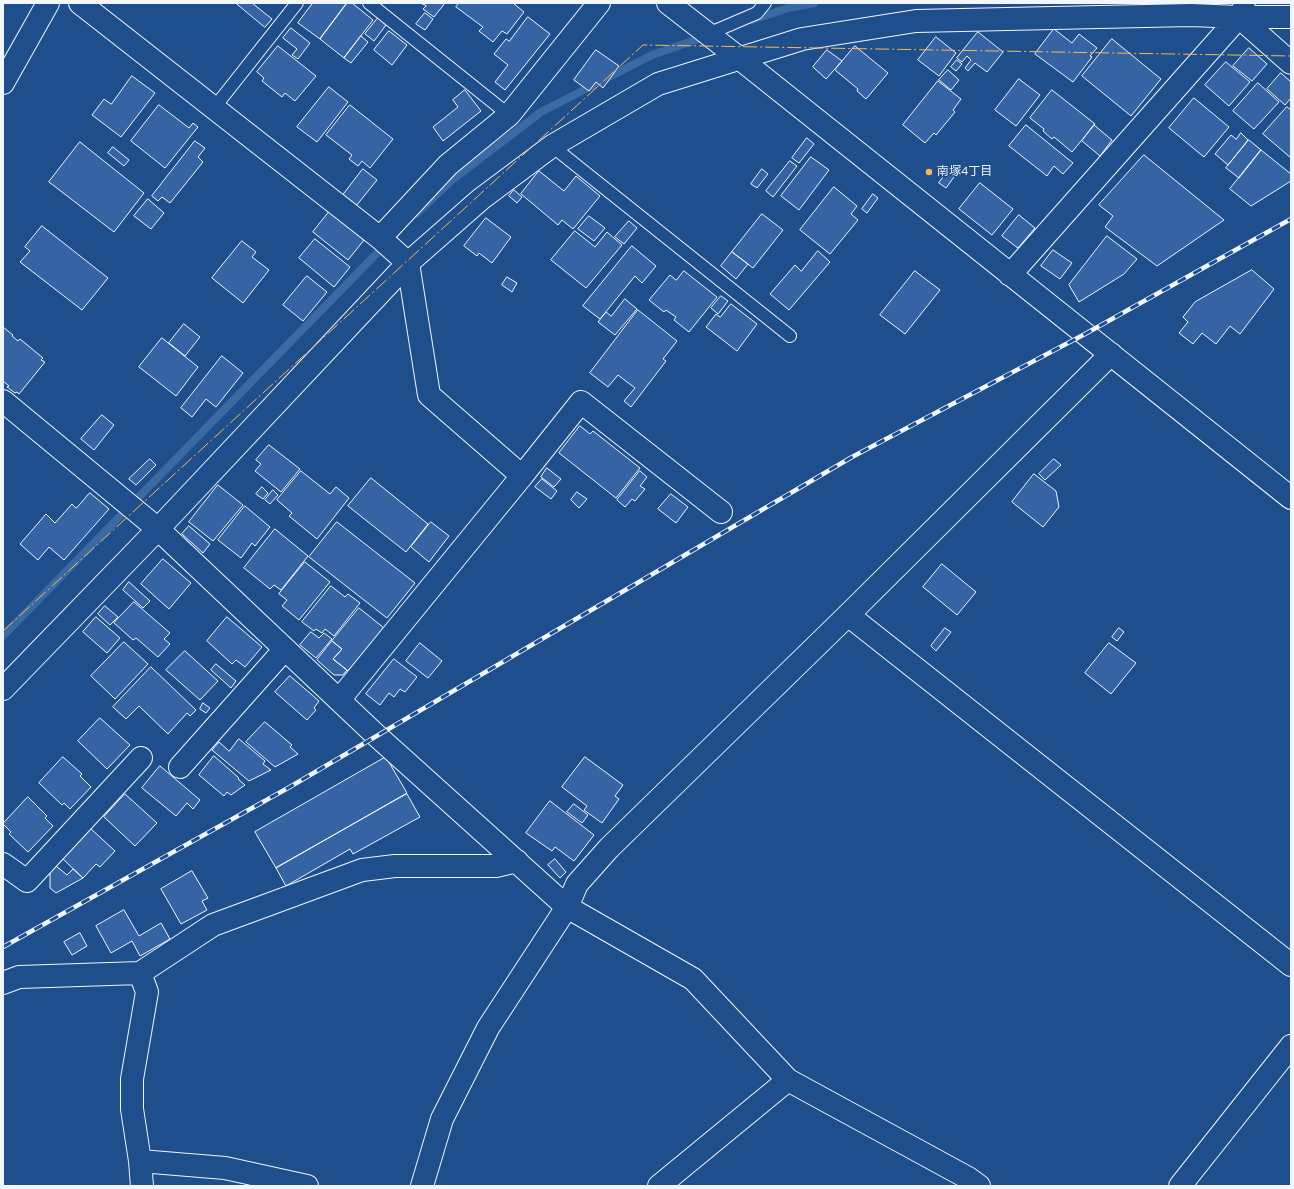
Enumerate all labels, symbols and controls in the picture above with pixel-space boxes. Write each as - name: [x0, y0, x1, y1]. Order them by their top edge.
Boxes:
- place label: 南塚4丁目: [937, 165, 992, 179]
- marker: 南塚4丁目: [924, 167, 934, 177]

